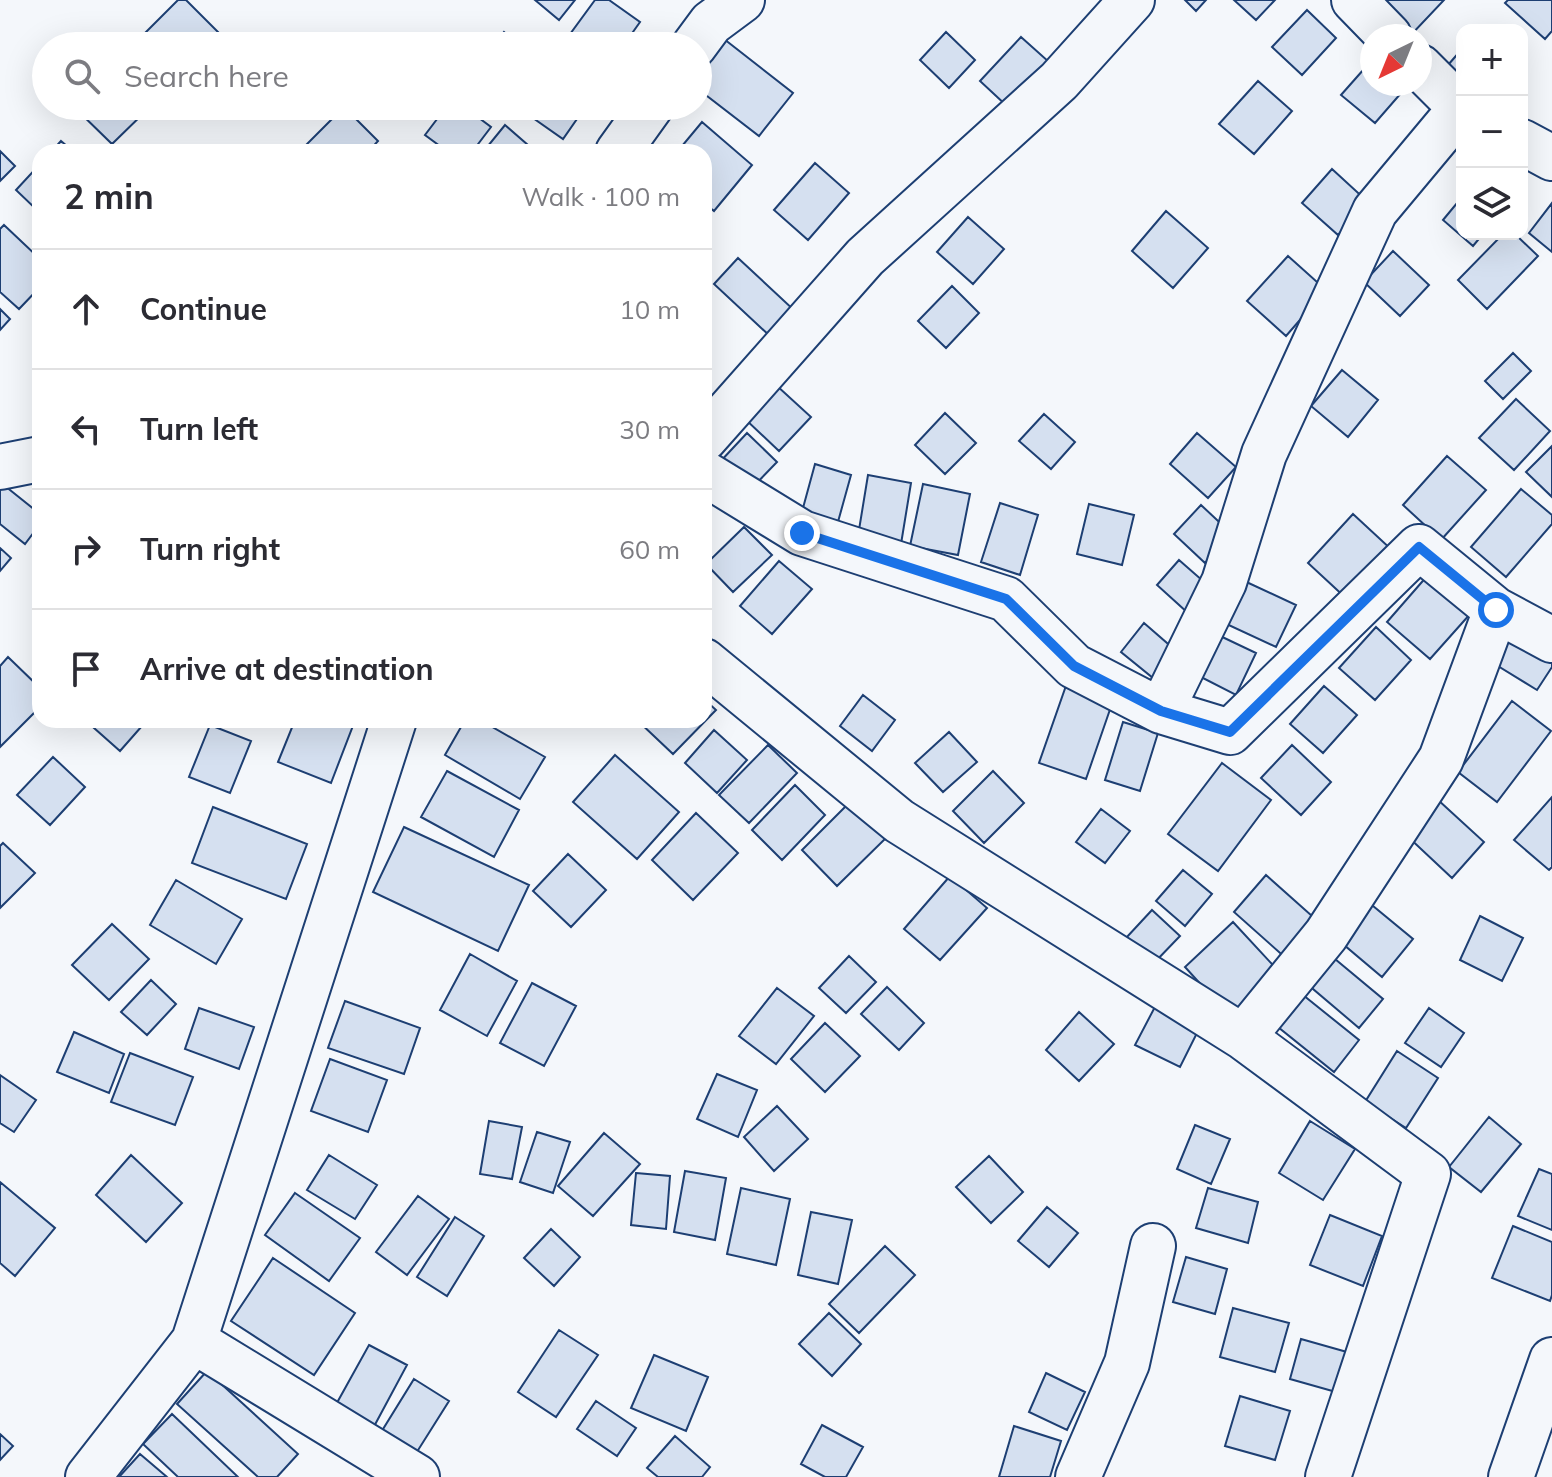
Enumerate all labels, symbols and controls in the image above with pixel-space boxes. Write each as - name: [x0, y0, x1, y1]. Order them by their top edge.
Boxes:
- north arrow: [1360, 24, 1432, 96]
- map controls: [1456, 24, 1528, 240]
- button: +: [1456, 24, 1528, 96]
- search box: [32, 32, 712, 120]
- icon: search: [60, 54, 104, 98]
- text: Search here: [124, 57, 289, 95]
- button: −: [1456, 96, 1528, 168]
- button: layers: [1456, 168, 1528, 240]
- text: 2 min: [64, 175, 154, 218]
- text: Walk · 100 m: [521, 180, 680, 213]
- icon: ahead: [64, 287, 108, 331]
- text: Continue: [140, 290, 267, 328]
- text: 10 m: [619, 293, 680, 326]
- icon: left: [64, 407, 108, 451]
- text: Turn left: [140, 410, 258, 448]
- text: 30 m: [619, 413, 680, 446]
- route end: [784, 515, 820, 551]
- icon: right: [64, 527, 108, 571]
- text: Turn right: [140, 530, 280, 568]
- text: 60 m: [619, 533, 680, 566]
- route start: [1478, 592, 1514, 628]
- icon: arrive: [64, 647, 108, 691]
- text: Arrive at destination: [140, 650, 434, 688]

